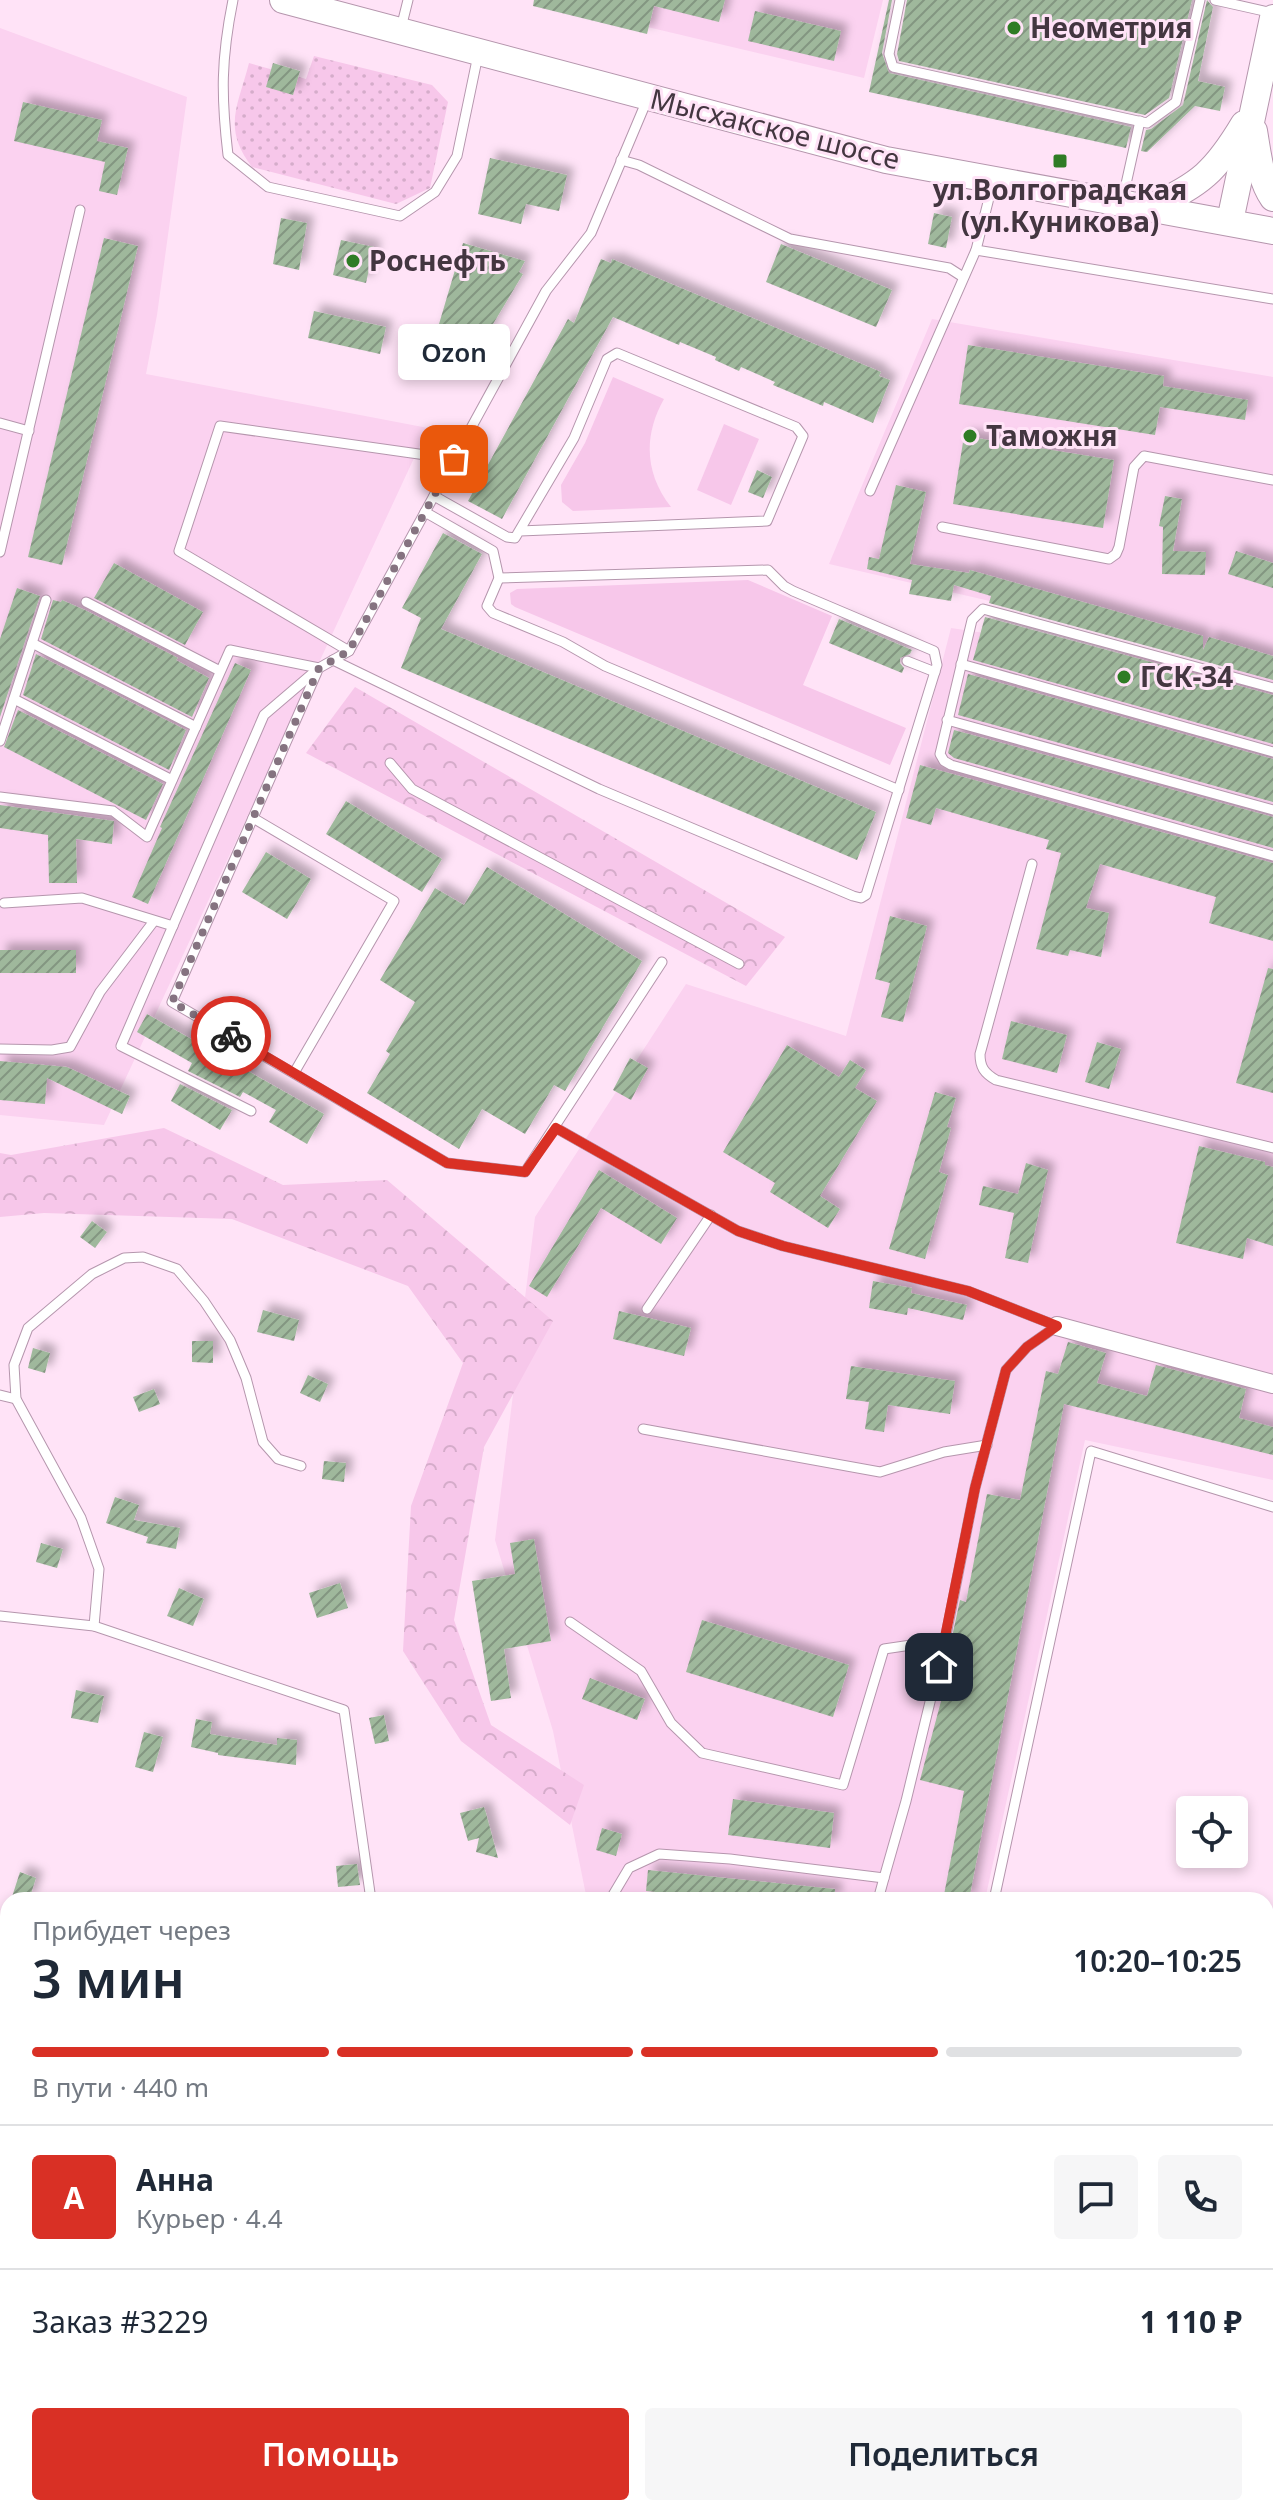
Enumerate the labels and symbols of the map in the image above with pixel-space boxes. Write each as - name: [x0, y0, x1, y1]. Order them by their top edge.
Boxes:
- place label: Неометрия: [1030, 8, 1193, 46]
- marker: Неометрия: [1005, 19, 1023, 37]
- street label: Мысхакское шоссе: [647, 79, 904, 177]
- marker: ул.Волгоградская (ул.Куникова): [1051, 152, 1069, 170]
- place label: ул.Волгоградская (ул.Куникова): [932, 170, 1187, 240]
- place label: Роснефть: [369, 241, 506, 279]
- marker: Роснефть: [344, 252, 362, 270]
- callout: Ozon: [398, 323, 510, 379]
- place label: Таможня: [986, 416, 1118, 454]
- pin: [420, 425, 488, 493]
- marker: Таможня: [961, 427, 979, 445]
- place label: ГСК-34: [1140, 657, 1233, 695]
- marker: ГСК-34: [1115, 668, 1133, 686]
- courier: [191, 996, 271, 1076]
- pin: [905, 1633, 973, 1701]

